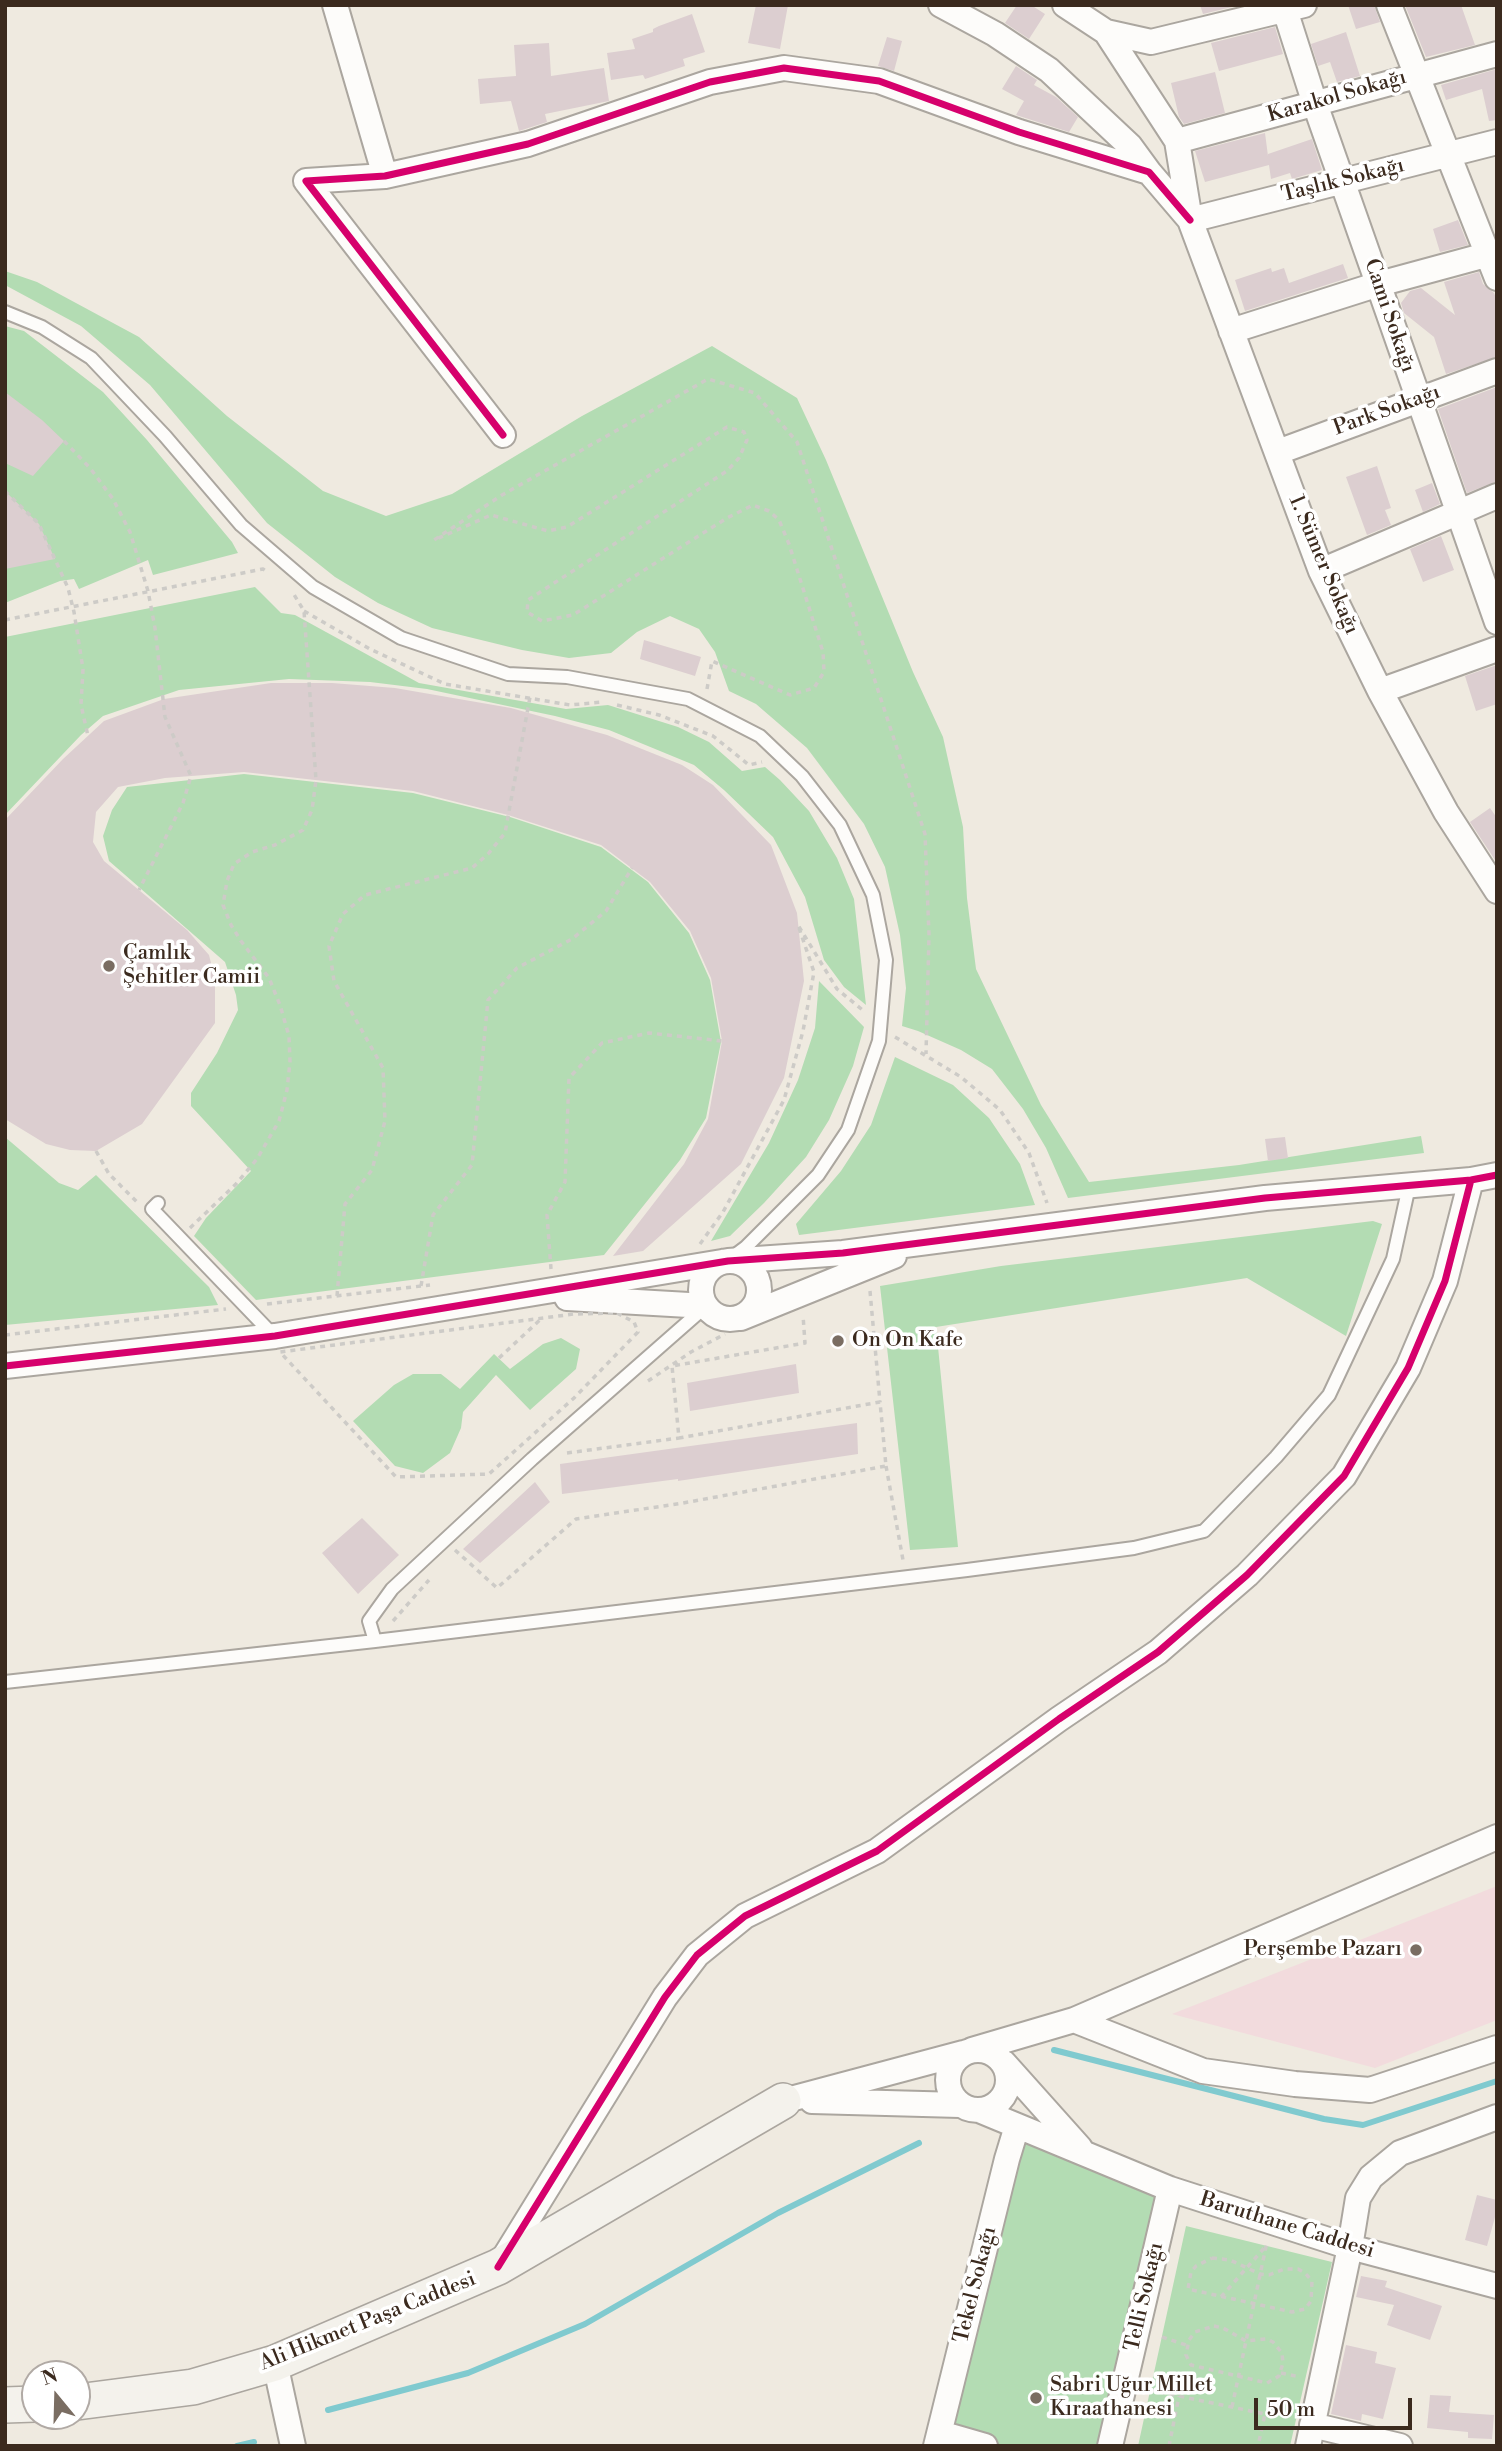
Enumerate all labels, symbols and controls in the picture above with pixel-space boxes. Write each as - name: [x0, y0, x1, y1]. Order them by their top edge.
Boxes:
- street label: Karakol Sokağı: [1265, 65, 1409, 129]
- street label: Taşlık Sokağı: [1279, 154, 1407, 208]
- street label: Cami Sokağı: [1358, 256, 1420, 376]
- street label: Park Sokağı: [1330, 380, 1444, 442]
- street label: 1. Sümer Sokağı: [1282, 492, 1364, 638]
- place label: Çamlık Şehitler Camii: [123, 941, 260, 991]
- marker: Çamlık Şehitler Camii: [101, 958, 117, 974]
- place label: On On Kafe: [852, 1328, 963, 1354]
- marker: On On Kafe: [830, 1333, 846, 1349]
- place label: Perşembe Pazarı: [1244, 1937, 1402, 1963]
- marker: Perşembe Pazarı: [1408, 1942, 1424, 1958]
- street label: Baruthane Caddesi: [1197, 2188, 1377, 2264]
- street label: Tekel Sokağı: [949, 2224, 1003, 2346]
- street label: Telli Sokağı: [1120, 2240, 1170, 2354]
- street label: Ali Hikmet Paşa Caddesi: [256, 2267, 480, 2377]
- north arrow: [21, 2360, 91, 2430]
- text: N: [39, 2363, 61, 2391]
- place label: Sabri Uğur Millet Kıraathanesi: [1050, 2373, 1213, 2423]
- scale bar: [1257, 2384, 1414, 2428]
- marker: Sabri Uğur Millet Kıraathanesi: [1028, 2390, 1044, 2406]
- text: 50 m: [1267, 2397, 1315, 2423]

